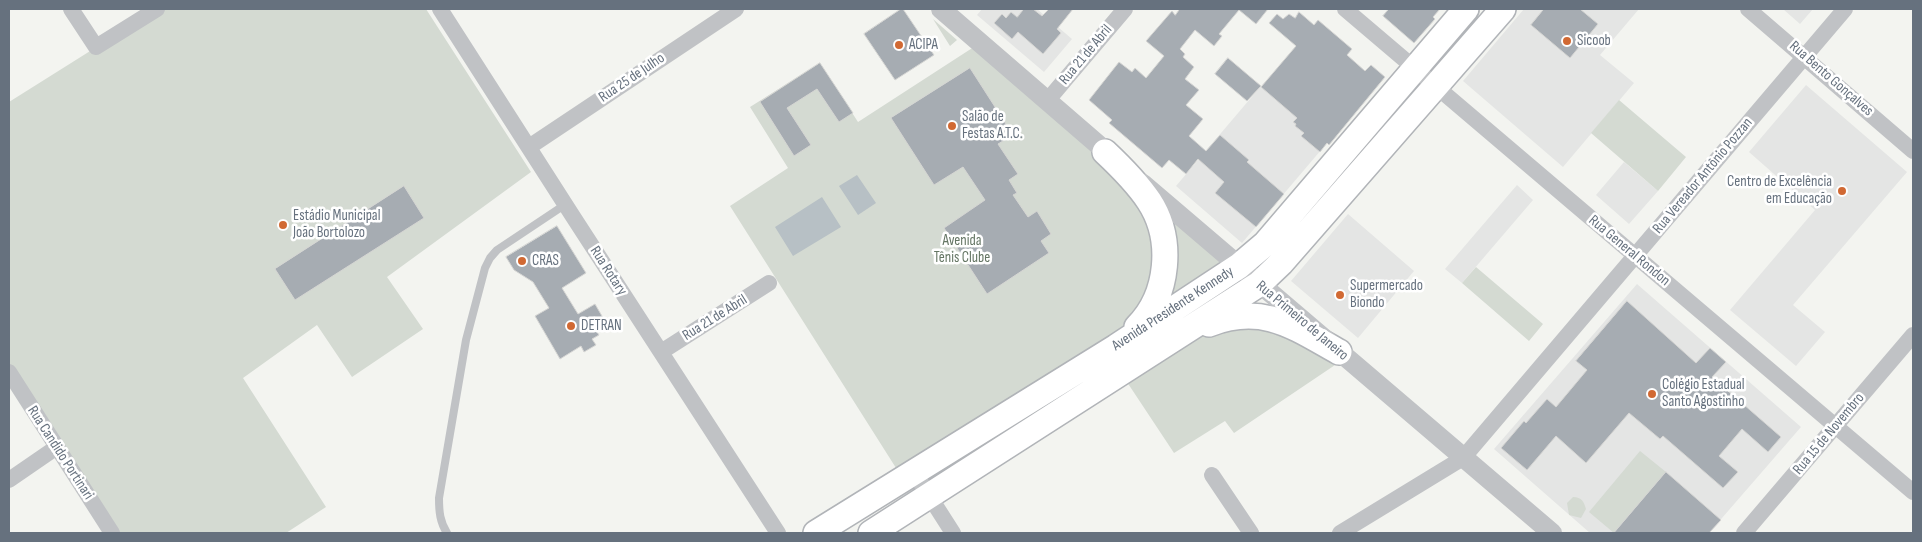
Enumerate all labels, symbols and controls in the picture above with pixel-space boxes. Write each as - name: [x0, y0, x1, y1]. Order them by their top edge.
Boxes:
- street label: Rua 21 de Abril: [1056, 21, 1116, 89]
- place label: Sicoob: [1577, 32, 1611, 50]
- marker: Sicoob: [1561, 35, 1573, 47]
- place label: ACIPA: [909, 36, 938, 54]
- street label: Rua Bento Gonçalves: [1785, 38, 1877, 120]
- marker: ACIPA: [893, 39, 905, 51]
- street label: Rua 25 de Julho: [596, 49, 668, 107]
- place label: Salão de Festas A.T.C.: [962, 108, 1023, 143]
- street label: Rua Vereador Antônio Pozzan: [1649, 114, 1757, 238]
- marker: Salão de Festas A.T.C.: [946, 120, 958, 132]
- place label: Centro de Excelência em Educação: [1727, 173, 1832, 208]
- marker: Centro de Excelência em Educação: [1836, 185, 1848, 197]
- place label: Estádio Municipal João Bortolozo: [293, 207, 380, 242]
- street label: Rua General Rondon: [1585, 212, 1673, 290]
- marker: Estádio Municipal João Bortolozo: [277, 219, 289, 231]
- park label: Avenida Tênis Clube: [934, 232, 990, 267]
- street label: Rua Rotary: [586, 243, 630, 299]
- place label: CRAS: [532, 252, 559, 270]
- marker: CRAS: [516, 255, 528, 267]
- street label: Avenida Presidente Kennedy: [1109, 263, 1237, 355]
- street label: Rua Primeiro de Janeiro: [1252, 277, 1352, 365]
- place label: Supermercado Biondo: [1350, 277, 1423, 312]
- marker: Supermercado Biondo: [1334, 289, 1346, 301]
- street label: Rua 21 de Abril: [679, 291, 751, 345]
- place label: DETRAN: [581, 317, 622, 335]
- marker: DETRAN: [565, 320, 577, 332]
- place label: Colégio Estadual Santo Agostinho: [1662, 376, 1744, 411]
- marker: Colégio Estadual Santo Agostinho: [1646, 388, 1658, 400]
- street label: Rua 15 de Novembro: [1790, 389, 1868, 479]
- street label: Rua Candido Portinari: [23, 403, 97, 503]

